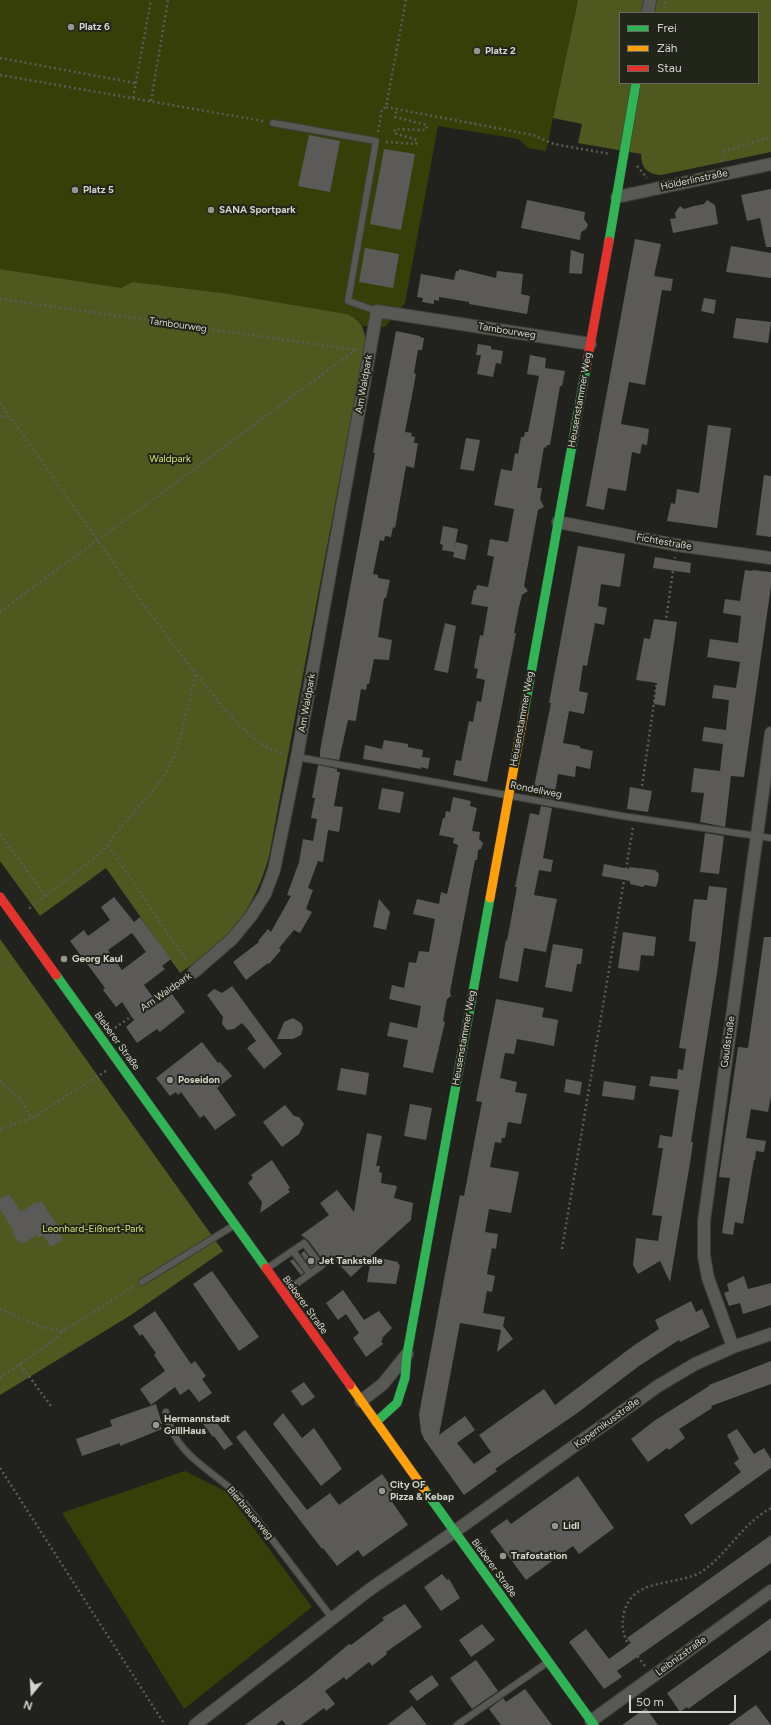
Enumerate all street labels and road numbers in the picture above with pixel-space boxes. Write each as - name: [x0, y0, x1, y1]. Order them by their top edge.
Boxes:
- street label: Hölderlinstraße: [659, 167, 729, 193]
- street label: Tambourweg: [148, 315, 208, 335]
- street label: Tambourweg: [477, 321, 537, 341]
- street label: Heusenstammer Weg: [566, 351, 594, 449]
- street label: Am Waldpark: [353, 354, 375, 414]
- street label: Fichtestraße: [635, 531, 693, 553]
- street label: Heusenstammer Weg: [508, 670, 536, 768]
- street label: Am Waldpark: [296, 673, 318, 733]
- street label: Rondellweg: [509, 779, 563, 801]
- street label: Am Waldpark: [138, 970, 194, 1014]
- street label: Heusenstammer Weg: [450, 989, 478, 1087]
- street label: Bieberer Straße: [92, 1009, 142, 1073]
- street label: Gaußstraße: [718, 1015, 738, 1069]
- street label: Bieberer Straße: [280, 1273, 330, 1337]
- street label: Kopernikusstraße: [572, 1395, 642, 1451]
- street label: Bierbrauerweg: [224, 1484, 276, 1542]
- street label: Bieberer Straße: [469, 1536, 519, 1600]
- street label: Leibnizstraße: [653, 1634, 709, 1678]

